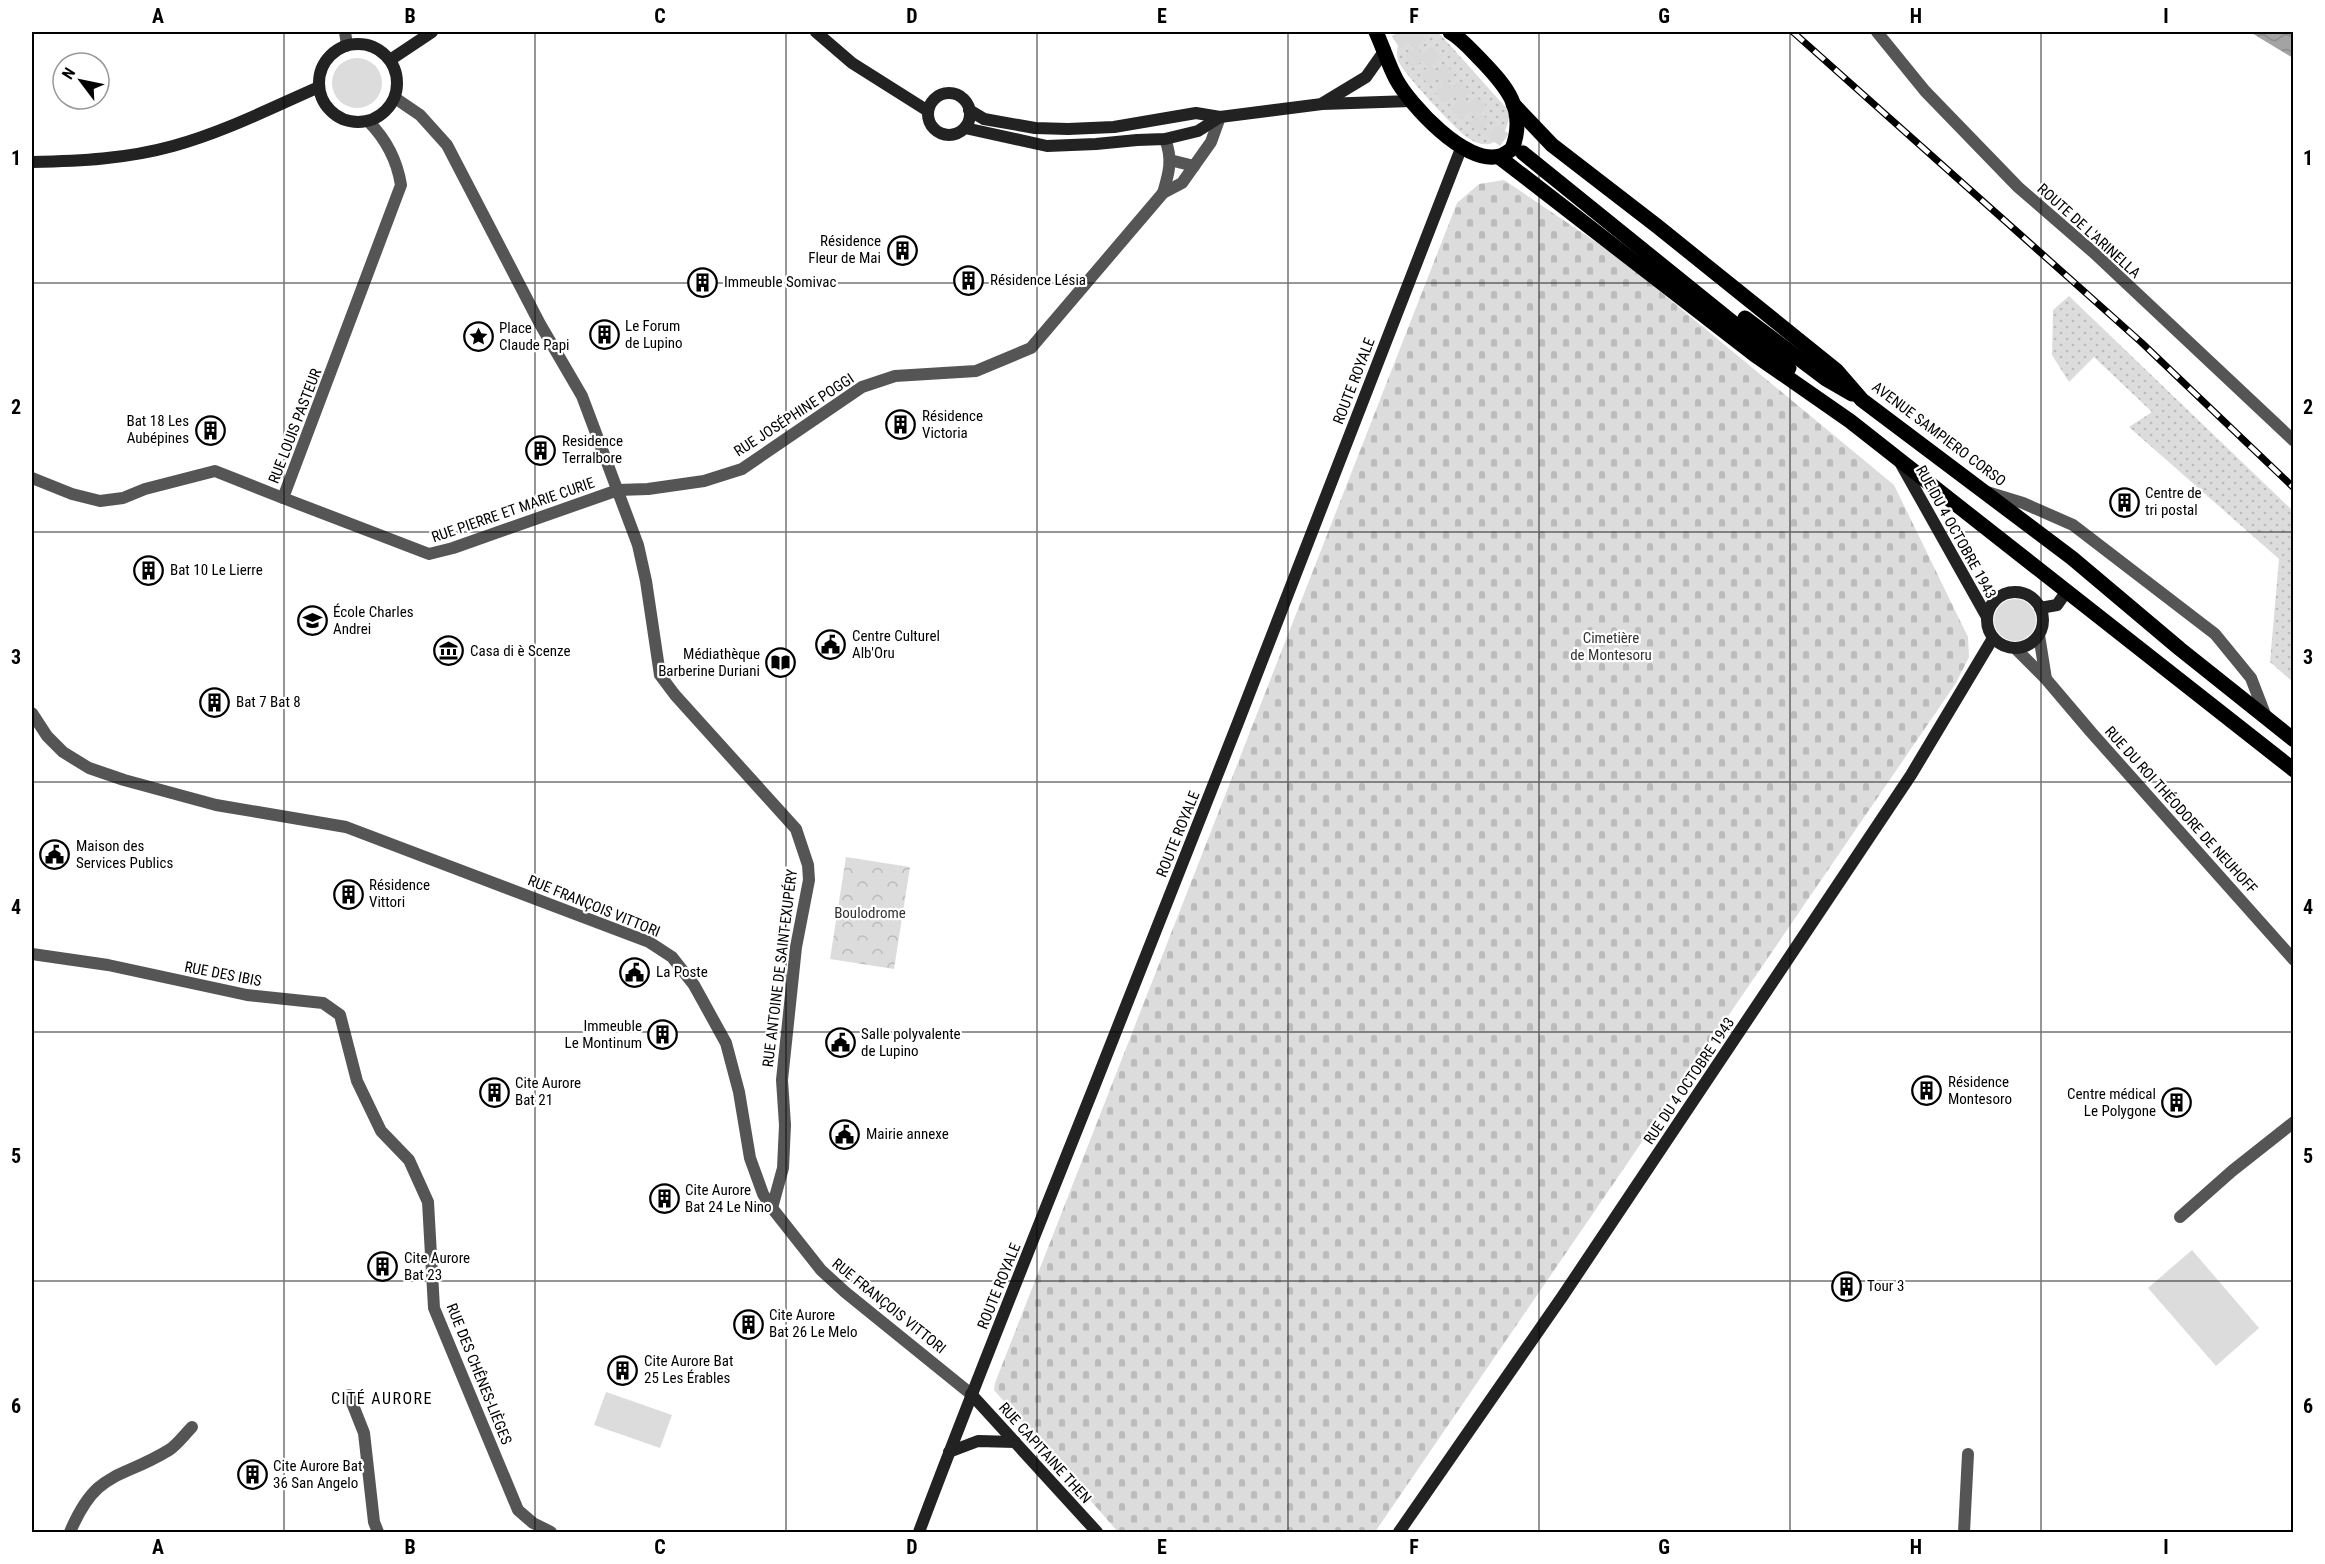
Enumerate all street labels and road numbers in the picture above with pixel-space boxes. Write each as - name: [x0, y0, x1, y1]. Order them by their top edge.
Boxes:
- street label: ROUTE DE L'ARINELLA: [2034, 180, 2145, 282]
- street label: ROUTE ROYALE: [1329, 335, 1379, 427]
- street label: RUE LOUIS PASTEUR: [265, 366, 325, 486]
- street label: RUE JOSÉPHINE POGGI: [731, 370, 857, 460]
- street label: AVENUE SAMPIERO CORSO: [1869, 378, 2009, 490]
- street label: RUE DU 4 OCTOBRE 1943: [1912, 462, 2000, 602]
- street label: RUE PIERRE ET MARIE CURIE: [429, 474, 597, 546]
- street label: RUE DU ROI THÉODORE DE NEUHOFF: [2101, 723, 2261, 897]
- street label: ROUTE ROYALE: [1153, 788, 1203, 880]
- street label: RUE ANTOINE DE SAINT-EXUPÉRY: [759, 868, 801, 1068]
- street label: RUE FRANÇOIS VITTORI: [525, 871, 663, 941]
- street label: RUE DES IBIS: [183, 958, 263, 990]
- street label: RUE DU 4 OCTOBRE 1943: [1640, 1014, 1738, 1148]
- street label: ROUTE ROYALE: [974, 1240, 1024, 1332]
- street label: RUE FRANÇOIS VITTORI: [829, 1255, 949, 1357]
- street label: RUE DES CHÊNES-LIÈGES: [442, 1301, 516, 1447]
- street label: RUE CAPITAINE THEN: [995, 1399, 1095, 1507]

